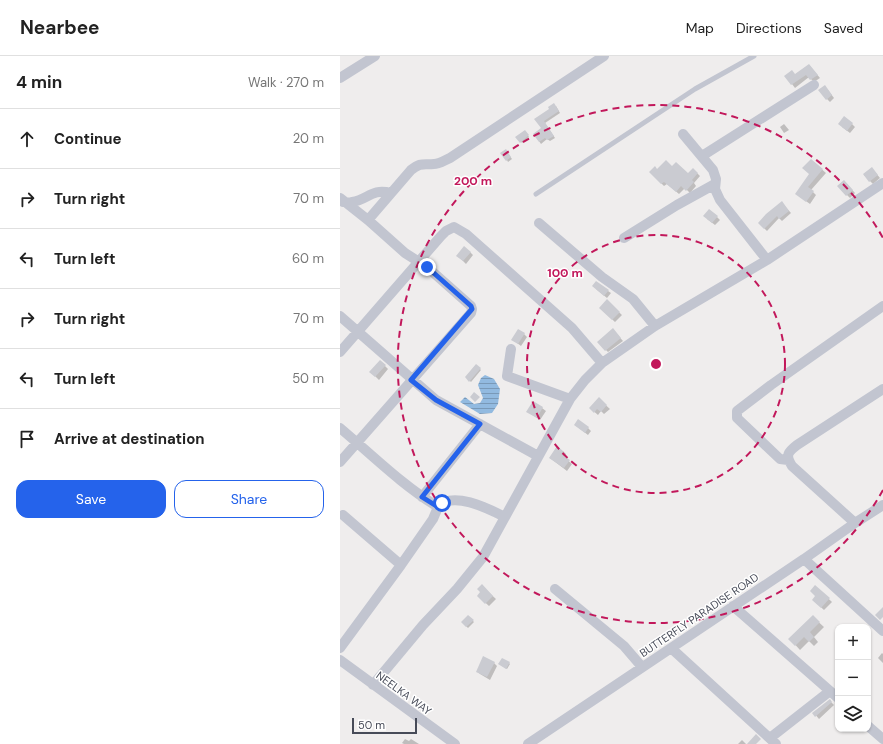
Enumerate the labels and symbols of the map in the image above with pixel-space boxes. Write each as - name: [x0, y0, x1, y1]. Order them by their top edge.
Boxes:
- text: 200 m: [454, 173, 492, 189]
- route end: [418, 258, 436, 276]
- text: 100 m: [547, 265, 583, 281]
- centre of rings: [649, 357, 663, 371]
- route start: [433, 494, 451, 512]
- street label: BUTTERFLY PARADISE ROAD: [637, 570, 761, 660]
- street label: NEELKA WAY: [373, 668, 435, 718]
- scale bar: [352, 716, 417, 735]

